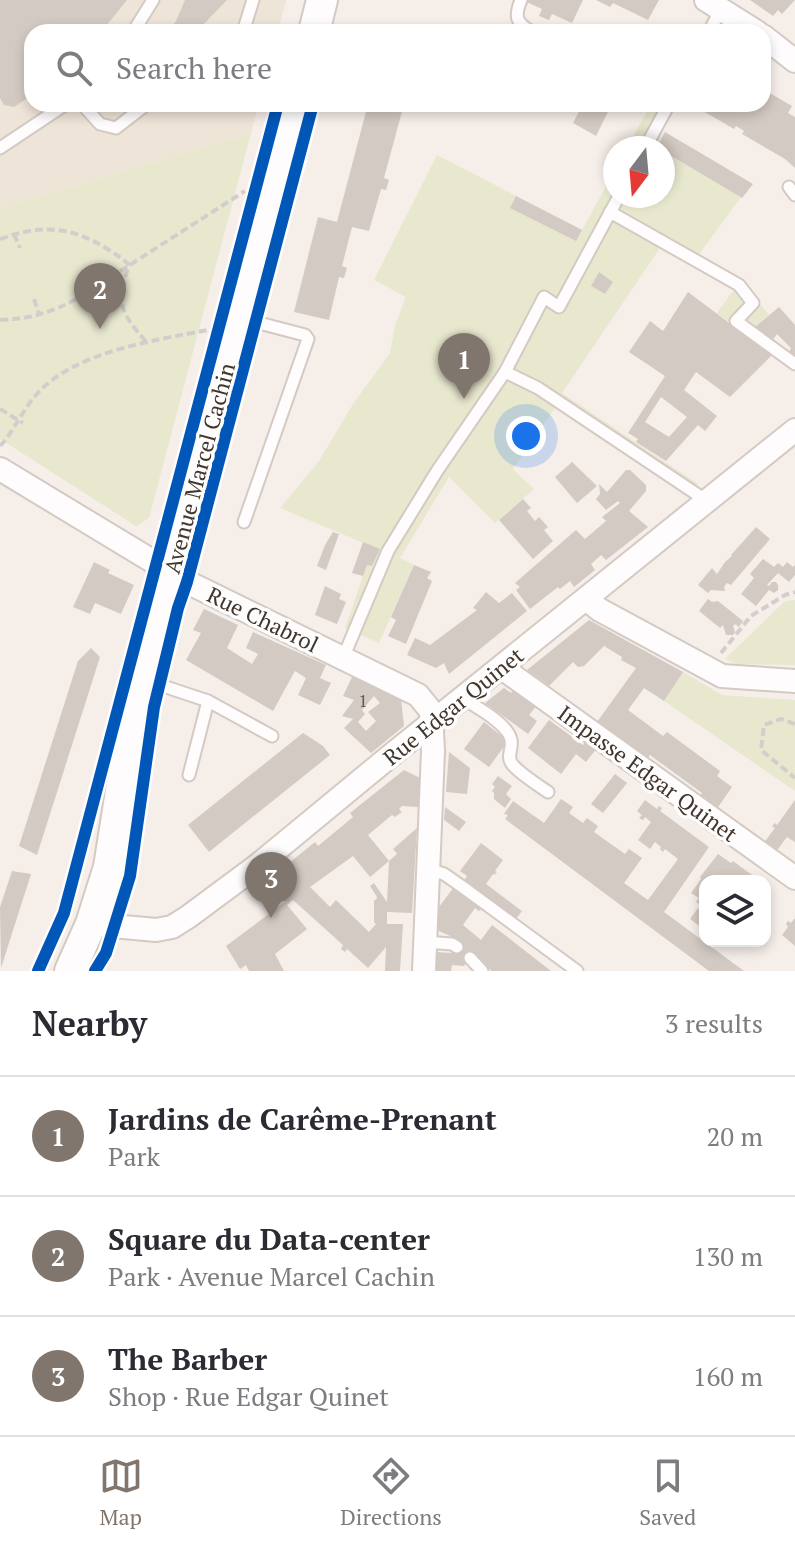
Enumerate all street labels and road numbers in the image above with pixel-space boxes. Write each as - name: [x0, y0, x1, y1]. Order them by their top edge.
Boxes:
- street label: Avenue Marcel Cachin: [157, 359, 241, 577]
- street label: Rue Chabrol: [202, 580, 324, 658]
- street label: Rue Edgar Quinet: [377, 640, 529, 772]
- street label: Impasse Edgar Quinet: [552, 698, 744, 848]

